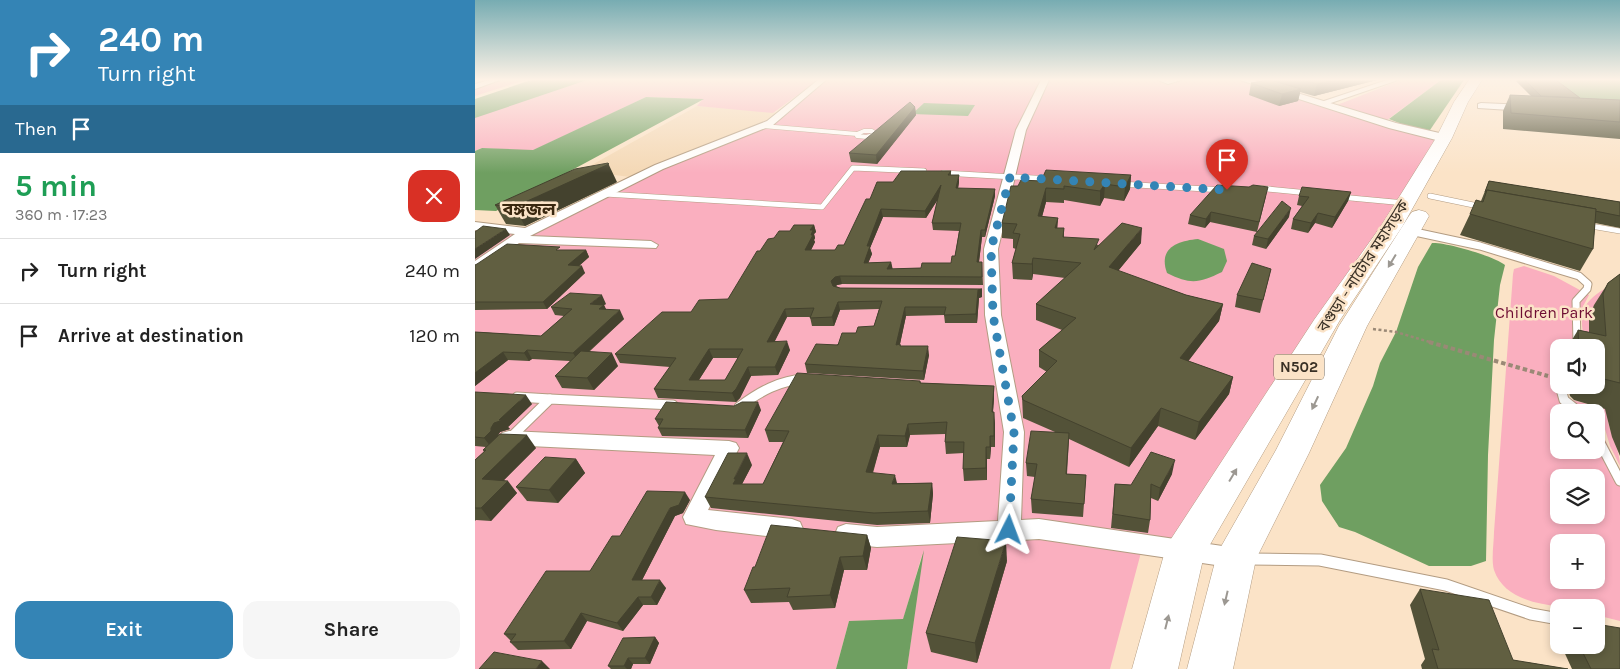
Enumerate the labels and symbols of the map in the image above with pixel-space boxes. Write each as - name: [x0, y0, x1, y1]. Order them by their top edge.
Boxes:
- pin: [1206, 139, 1248, 190]
- street label: বগুড়া - নাটোর মহাসড়ক: [1313, 196, 1413, 336]
- district label: বঙ্গজল: [501, 198, 556, 220]
- one-way arrow: [1388, 254, 1397, 267]
- park label: Children Park: [1495, 303, 1593, 322]
- road number: N502: [1274, 354, 1324, 380]
- one-way arrow: [1311, 396, 1319, 410]
- one-way arrow: [1228, 469, 1237, 482]
- position arrow: [982, 503, 1034, 555]
- one-way arrow: [1222, 591, 1230, 606]
- one-way arrow: [1163, 614, 1171, 629]

